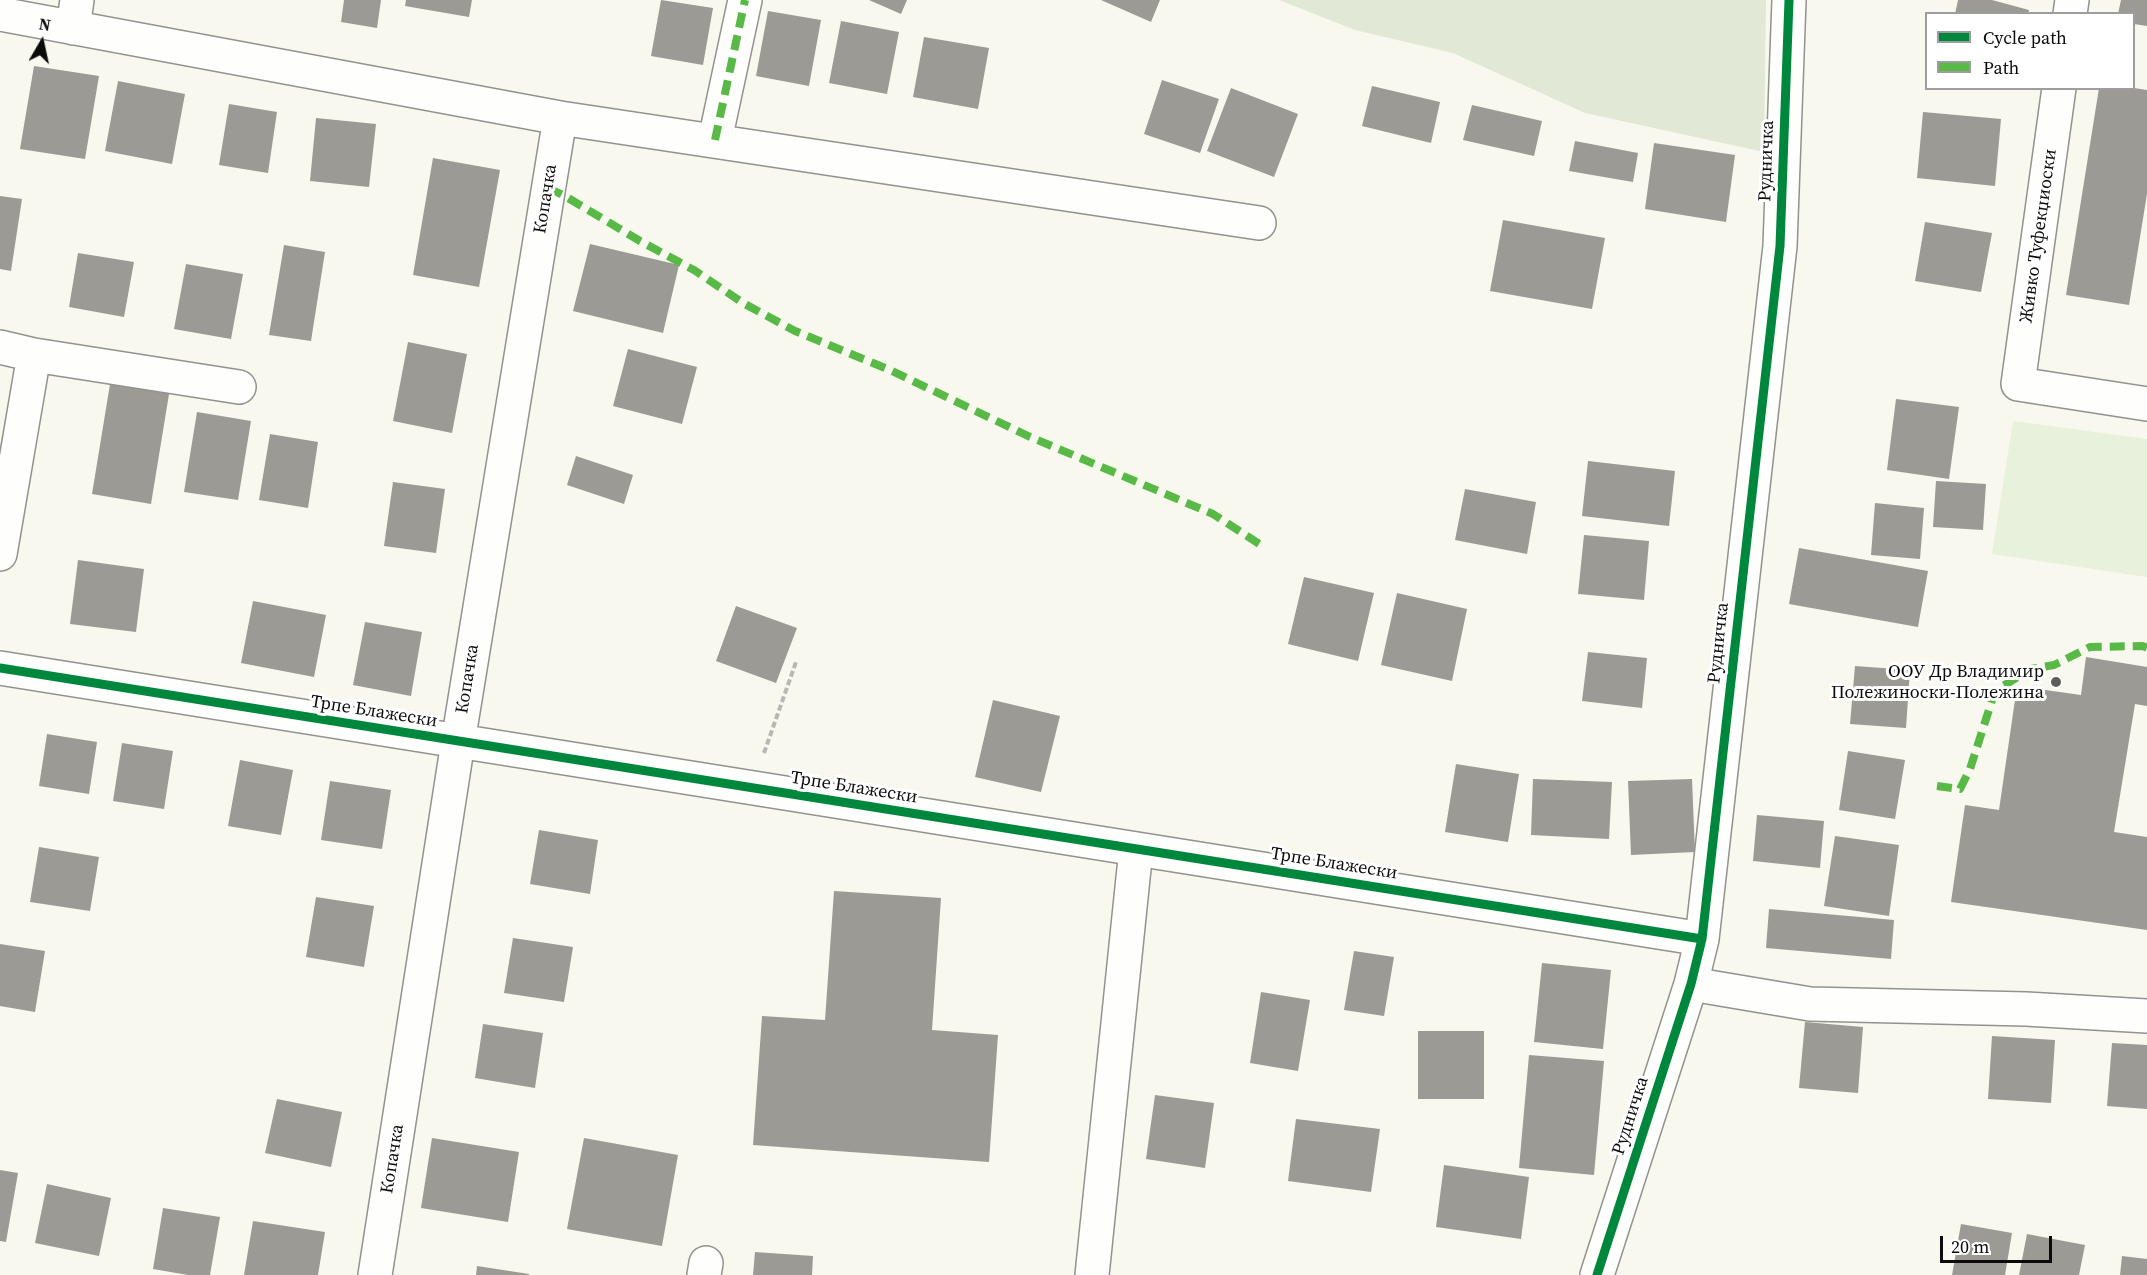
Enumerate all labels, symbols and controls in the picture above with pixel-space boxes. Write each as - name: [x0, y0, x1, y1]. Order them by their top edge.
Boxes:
- north arrow: [12, 12, 72, 72]
- text: N: [37, 12, 52, 36]
- legend: [1925, 12, 2135, 90]
- text: Cycle path: [1983, 25, 2067, 50]
- text: Path: [1983, 55, 2019, 80]
- street label: Рудничка: [1755, 120, 1779, 202]
- street label: Живко Туфекџиоски: [2016, 148, 2062, 324]
- street label: Копачка: [530, 163, 562, 235]
- street label: Рудничка: [1704, 601, 1734, 685]
- street label: Копачка: [452, 643, 484, 715]
- place label: ООУ Др Владимир Полежиноски-Полежина: [1831, 661, 2044, 704]
- marker: ООУ Др Владимир Полежиноски-Полежина: [2049, 675, 2063, 689]
- street label: Трпе Блажески: [309, 691, 439, 733]
- street label: Трпе Блажески: [789, 767, 919, 809]
- street label: Трпе Блажески: [1269, 843, 1399, 885]
- street label: Рудничка: [1608, 1074, 1654, 1158]
- street label: Копачка: [377, 1123, 409, 1195]
- scale bar: [1943, 1224, 2056, 1262]
- text: 20 m: [1951, 1234, 1989, 1259]

